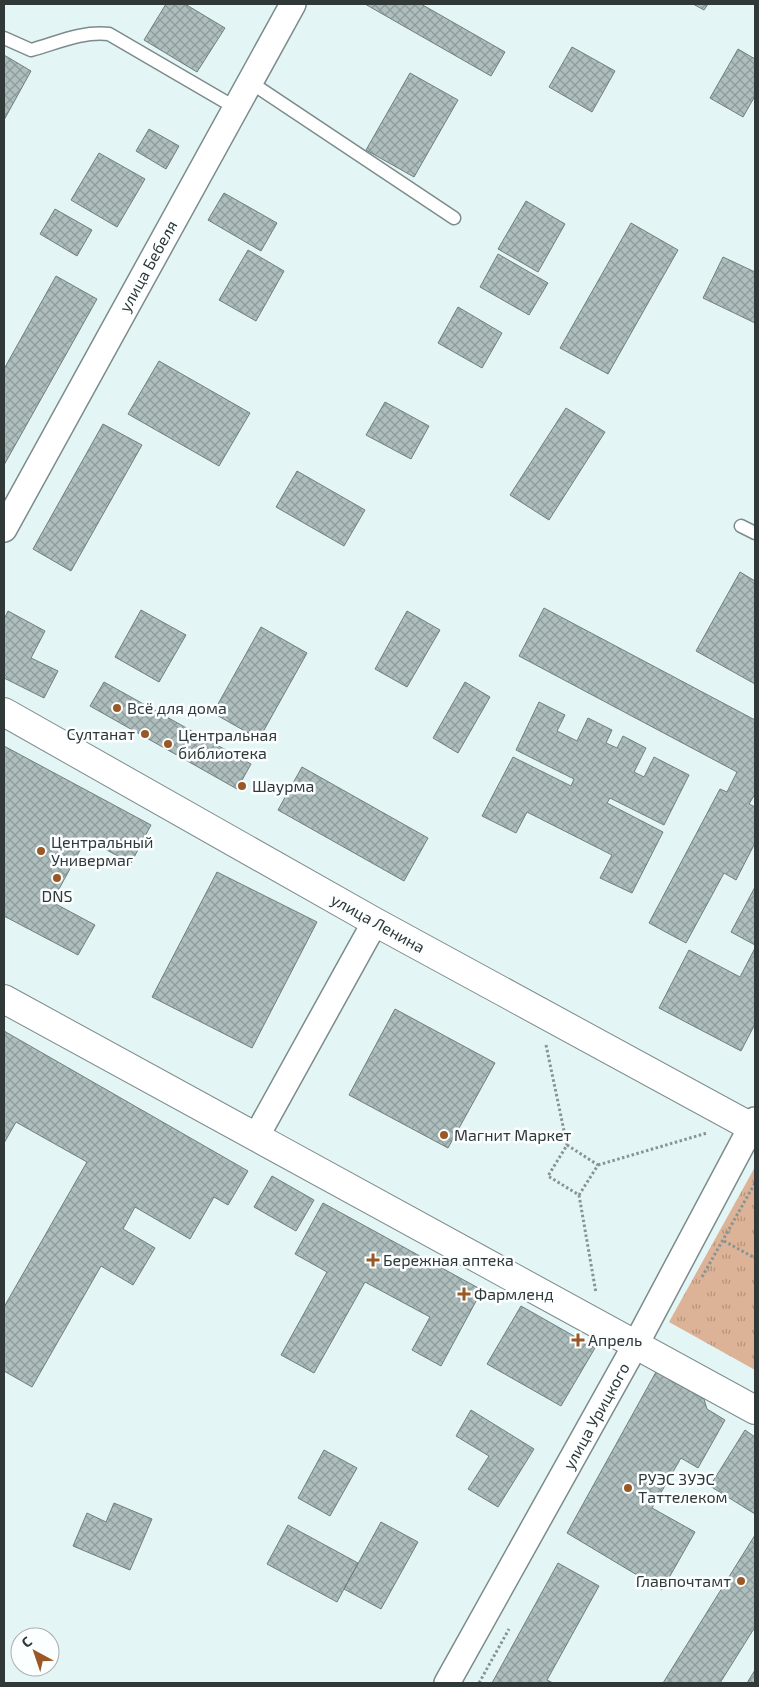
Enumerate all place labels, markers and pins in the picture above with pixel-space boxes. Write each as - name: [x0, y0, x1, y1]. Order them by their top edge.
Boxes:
- place label: Всё для дома: [127, 698, 227, 717]
- marker: Всё для дома: [111, 702, 123, 714]
- place label: Султанат: [66, 724, 135, 744]
- place label: Центральная библиотека: [178, 725, 277, 762]
- marker: Султанат: [139, 728, 151, 740]
- marker: Центральная библиотека: [162, 738, 174, 750]
- place label: Шаурма: [252, 776, 314, 796]
- marker: Шаурма: [236, 780, 248, 792]
- place label: Центральный Универмаг: [51, 832, 154, 869]
- marker: Центральный Универмаг: [35, 845, 47, 857]
- marker: DNS: [51, 872, 63, 884]
- place label: DNS: [42, 886, 72, 905]
- place label: Магнит Маркет: [454, 1125, 571, 1144]
- marker: Магнит Маркет: [438, 1129, 450, 1141]
- place label: Бережная аптека: [383, 1250, 514, 1269]
- marker: Бережная аптека: [367, 1254, 379, 1266]
- place label: Фармленд: [474, 1284, 554, 1303]
- marker: Фармленд: [458, 1288, 470, 1300]
- place label: Апрель: [588, 1330, 642, 1349]
- marker: Апрель: [572, 1334, 584, 1346]
- place label: РУЭС ЗУЭС Таттелеком: [638, 1469, 728, 1506]
- marker: РУЭС ЗУЭС Таттелеком: [622, 1482, 634, 1494]
- place label: Главпочтамт: [636, 1571, 731, 1590]
- marker: Главпочтамт: [735, 1575, 747, 1587]

